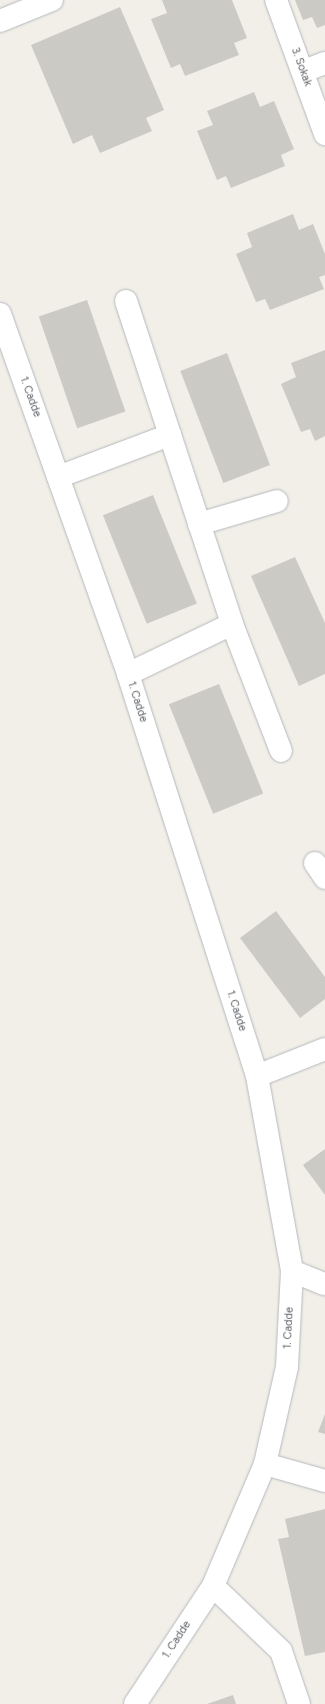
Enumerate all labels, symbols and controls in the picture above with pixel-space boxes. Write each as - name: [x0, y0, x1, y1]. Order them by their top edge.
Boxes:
- street label: 3. Sokak: [288, 46, 314, 88]
- street label: 1. Cadde: [17, 375, 43, 419]
- street label: 1. Cadde: [124, 680, 150, 724]
- street label: 1. Cadde: [223, 989, 249, 1033]
- street label: 1. Cadde: [281, 1307, 297, 1349]
- street label: 1. Cadde: [160, 1619, 194, 1661]

